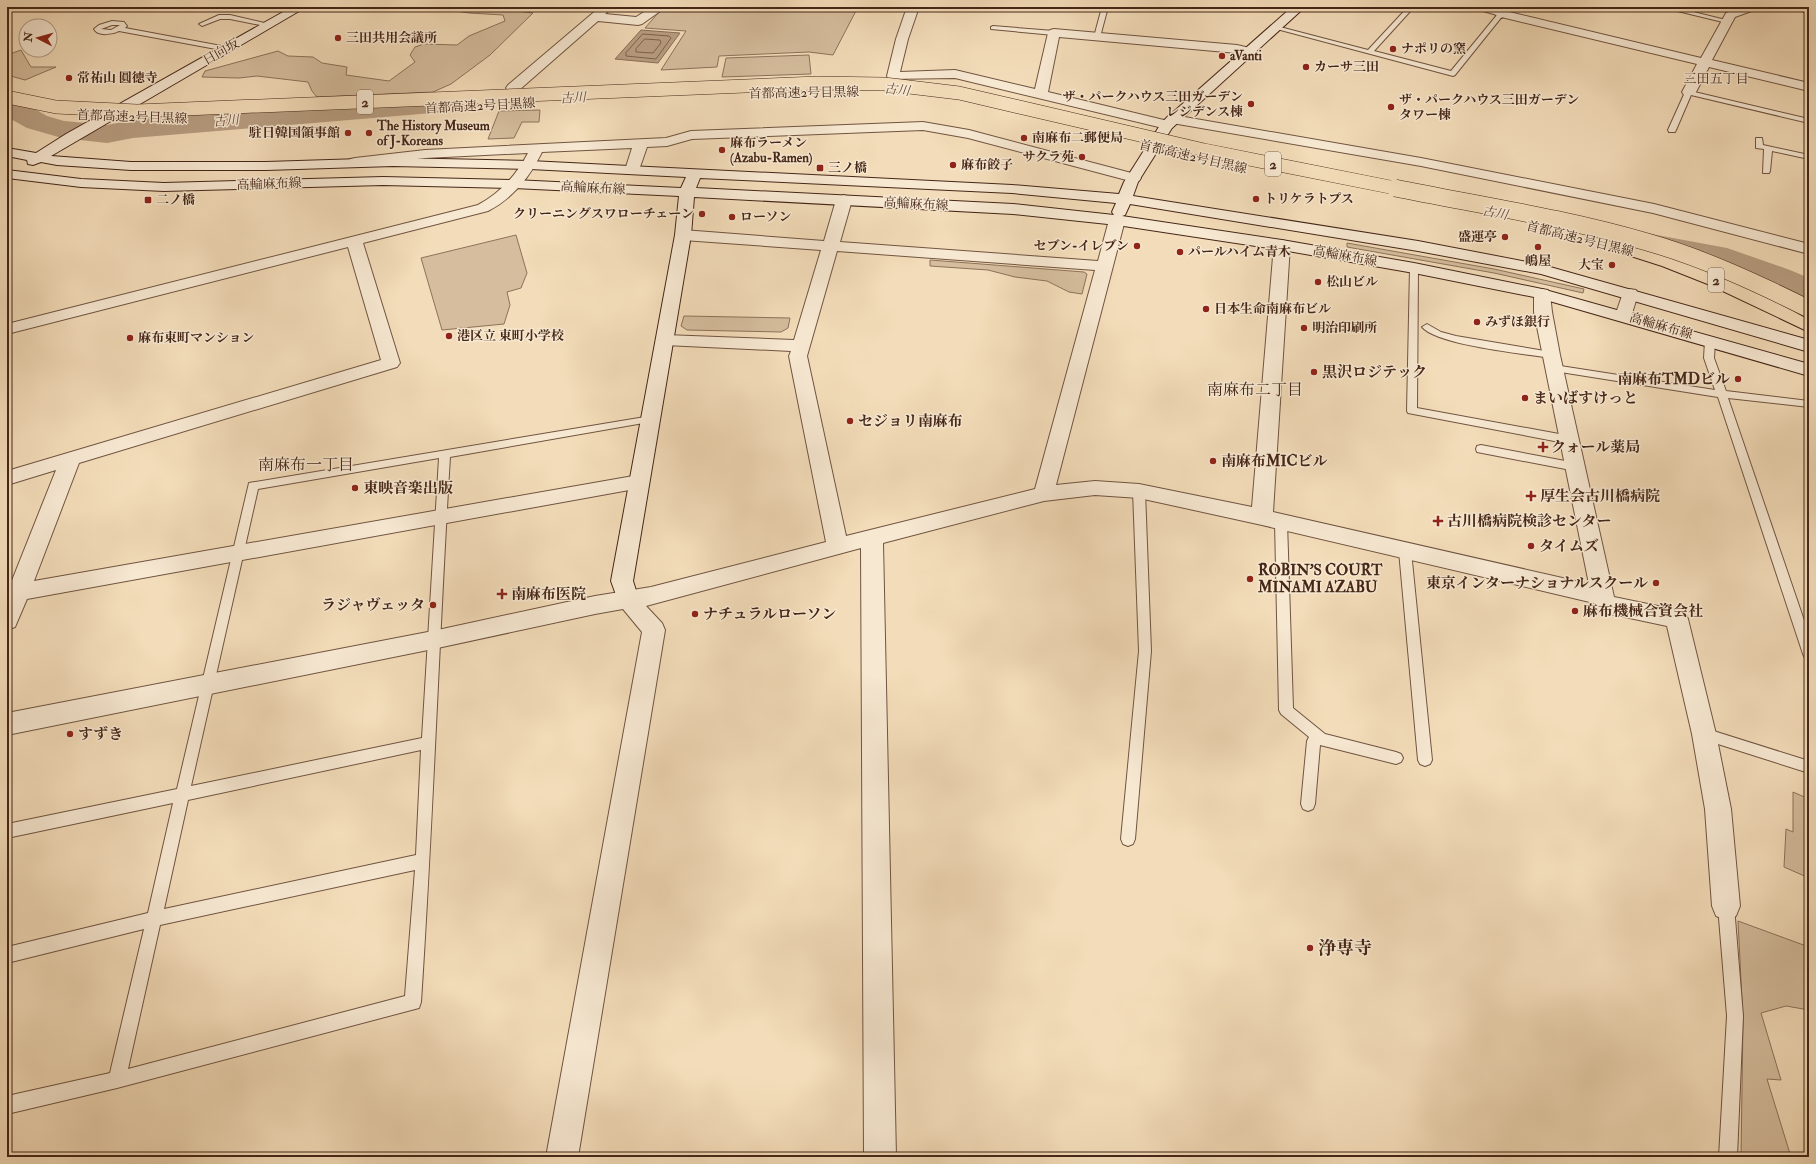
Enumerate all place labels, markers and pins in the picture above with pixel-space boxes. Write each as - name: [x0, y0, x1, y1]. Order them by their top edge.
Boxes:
- place label: 三田共用会議所: [346, 30, 437, 46]
- marker: 三田共用会議所: [333, 33, 343, 43]
- place label: ナポリの窯: [1401, 41, 1466, 57]
- marker: ナポリの窯: [1388, 44, 1398, 54]
- place label: aVanti: [1230, 48, 1263, 64]
- marker: aVanti: [1217, 51, 1227, 61]
- place label: カーサ三田: [1314, 59, 1379, 75]
- marker: カーサ三田: [1301, 62, 1311, 72]
- place label: 常祐山 圓徳寺: [77, 70, 158, 86]
- marker: 常祐山 圓徳寺: [64, 73, 74, 83]
- place label: ザ・パークハウス三田ガーデン レジデンス棟: [1062, 89, 1243, 120]
- place label: ザ・パークハウス三田ガーデン タワー棟: [1399, 92, 1580, 123]
- marker: ザ・パークハウス三田ガーデン レジデンス棟: [1246, 99, 1256, 109]
- marker: ザ・パークハウス三田ガーデン タワー棟: [1386, 102, 1396, 112]
- place label: The History Museum of J-Koreans: [376, 118, 491, 150]
- place label: 駐日韓国領事館: [249, 125, 340, 141]
- marker: 駐日韓国領事館: [343, 128, 353, 138]
- marker: The History Museum of J-Koreans: [364, 128, 374, 138]
- place label: 南麻布二郵便局: [1032, 130, 1123, 146]
- marker: 南麻布二郵便局: [1019, 133, 1029, 143]
- place label: 麻布ラーメン (Azabu-Ramen): [730, 135, 812, 166]
- marker: 麻布ラーメン (Azabu-Ramen): [717, 145, 727, 155]
- place label: サクラ苑: [1023, 149, 1074, 165]
- marker: サクラ苑: [1077, 152, 1087, 162]
- place label: 麻布餃子: [961, 157, 1013, 173]
- place label: 三ノ橋: [828, 160, 867, 176]
- marker: 麻布餃子: [948, 160, 958, 170]
- marker: 三ノ橋: [815, 163, 825, 173]
- place label: トリケラトプス: [1264, 191, 1354, 207]
- place label: 二ノ橋: [156, 192, 195, 208]
- marker: トリケラトプス: [1251, 194, 1261, 204]
- marker: 二ノ橋: [143, 195, 153, 205]
- place label: クリーニングスワローチェーン: [513, 206, 694, 222]
- marker: クリーニングスワローチェーン: [697, 209, 707, 219]
- place label: ローソン: [740, 209, 791, 225]
- marker: ローソン: [727, 212, 737, 222]
- place label: 盛運亭: [1458, 229, 1497, 245]
- marker: 盛運亭: [1500, 232, 1510, 242]
- place label: セブン-イレブン: [1034, 238, 1129, 254]
- marker: セブン-イレブン: [1132, 241, 1142, 251]
- marker: 嶋屋: [1533, 242, 1543, 252]
- place label: パールハイム青木: [1188, 244, 1291, 260]
- marker: パールハイム青木: [1175, 247, 1185, 257]
- place label: 嶋屋: [1525, 253, 1551, 269]
- place label: 大宝: [1578, 257, 1604, 273]
- marker: 大宝: [1607, 260, 1617, 270]
- place label: 松山ビル: [1326, 274, 1378, 290]
- marker: 松山ビル: [1313, 277, 1323, 287]
- place label: 日本生命南麻布ビル: [1214, 301, 1331, 317]
- marker: 日本生命南麻布ビル: [1201, 304, 1211, 314]
- place label: みずほ銀行: [1485, 314, 1550, 330]
- marker: みずほ銀行: [1472, 317, 1482, 327]
- place label: 明治印刷所: [1312, 320, 1377, 336]
- marker: 明治印刷所: [1299, 323, 1309, 333]
- place label: 港区立 東町小学校: [457, 328, 565, 344]
- place label: 麻布東町マンション: [138, 330, 254, 346]
- marker: 港区立 東町小学校: [444, 331, 454, 341]
- marker: 麻布東町マンション: [125, 333, 135, 343]
- place label: 黒沢ロジテック: [1322, 363, 1427, 382]
- marker: 黒沢ロジテック: [1309, 367, 1319, 377]
- place label: 南麻布TMDビル: [1617, 370, 1730, 389]
- marker: 南麻布TMDビル: [1733, 374, 1743, 384]
- place label: まいばすけっと: [1533, 389, 1638, 408]
- marker: まいばすけっと: [1520, 393, 1530, 403]
- place label: セジョリ南麻布: [858, 412, 963, 431]
- marker: セジョリ南麻布: [845, 416, 855, 426]
- place label: クォール薬局: [1551, 438, 1640, 457]
- marker: クォール薬局: [1538, 442, 1548, 452]
- place label: 南麻布MICビル: [1221, 452, 1327, 471]
- marker: 南麻布MICビル: [1208, 456, 1218, 466]
- place label: 東映音楽出版: [363, 479, 453, 498]
- marker: 東映音楽出版: [350, 483, 360, 493]
- place label: 厚生会古川橋病院: [1540, 487, 1660, 506]
- marker: 厚生会古川橋病院: [1525, 490, 1537, 502]
- place label: 古川橋病院検診センター: [1447, 512, 1611, 531]
- marker: 古川橋病院検診センター: [1432, 515, 1444, 527]
- place label: タイムズ: [1539, 537, 1599, 556]
- marker: タイムズ: [1526, 541, 1536, 551]
- place label: ROBIN'S COURT MINAMI AZABU: [1257, 561, 1383, 597]
- marker: ROBIN'S COURT MINAMI AZABU: [1245, 574, 1255, 584]
- place label: 東京インターナショナルスクール: [1426, 574, 1648, 593]
- marker: 東京インターナショナルスクール: [1651, 578, 1661, 588]
- place label: 南麻布医院: [511, 585, 586, 604]
- marker: 南麻布医院: [496, 588, 508, 600]
- place label: ラジャヴェッタ: [321, 596, 425, 615]
- marker: ラジャヴェッタ: [428, 600, 438, 610]
- place label: 麻布機械合資会社: [1583, 602, 1703, 621]
- place label: ナチュラルローソン: [703, 605, 837, 624]
- marker: 麻布機械合資会社: [1570, 606, 1580, 616]
- marker: ナチュラルローソン: [690, 609, 700, 619]
- place label: すずき: [78, 725, 123, 744]
- marker: すずき: [65, 729, 75, 739]
- place label: 浄専寺: [1318, 937, 1372, 960]
- marker: 浄専寺: [1305, 943, 1315, 953]

